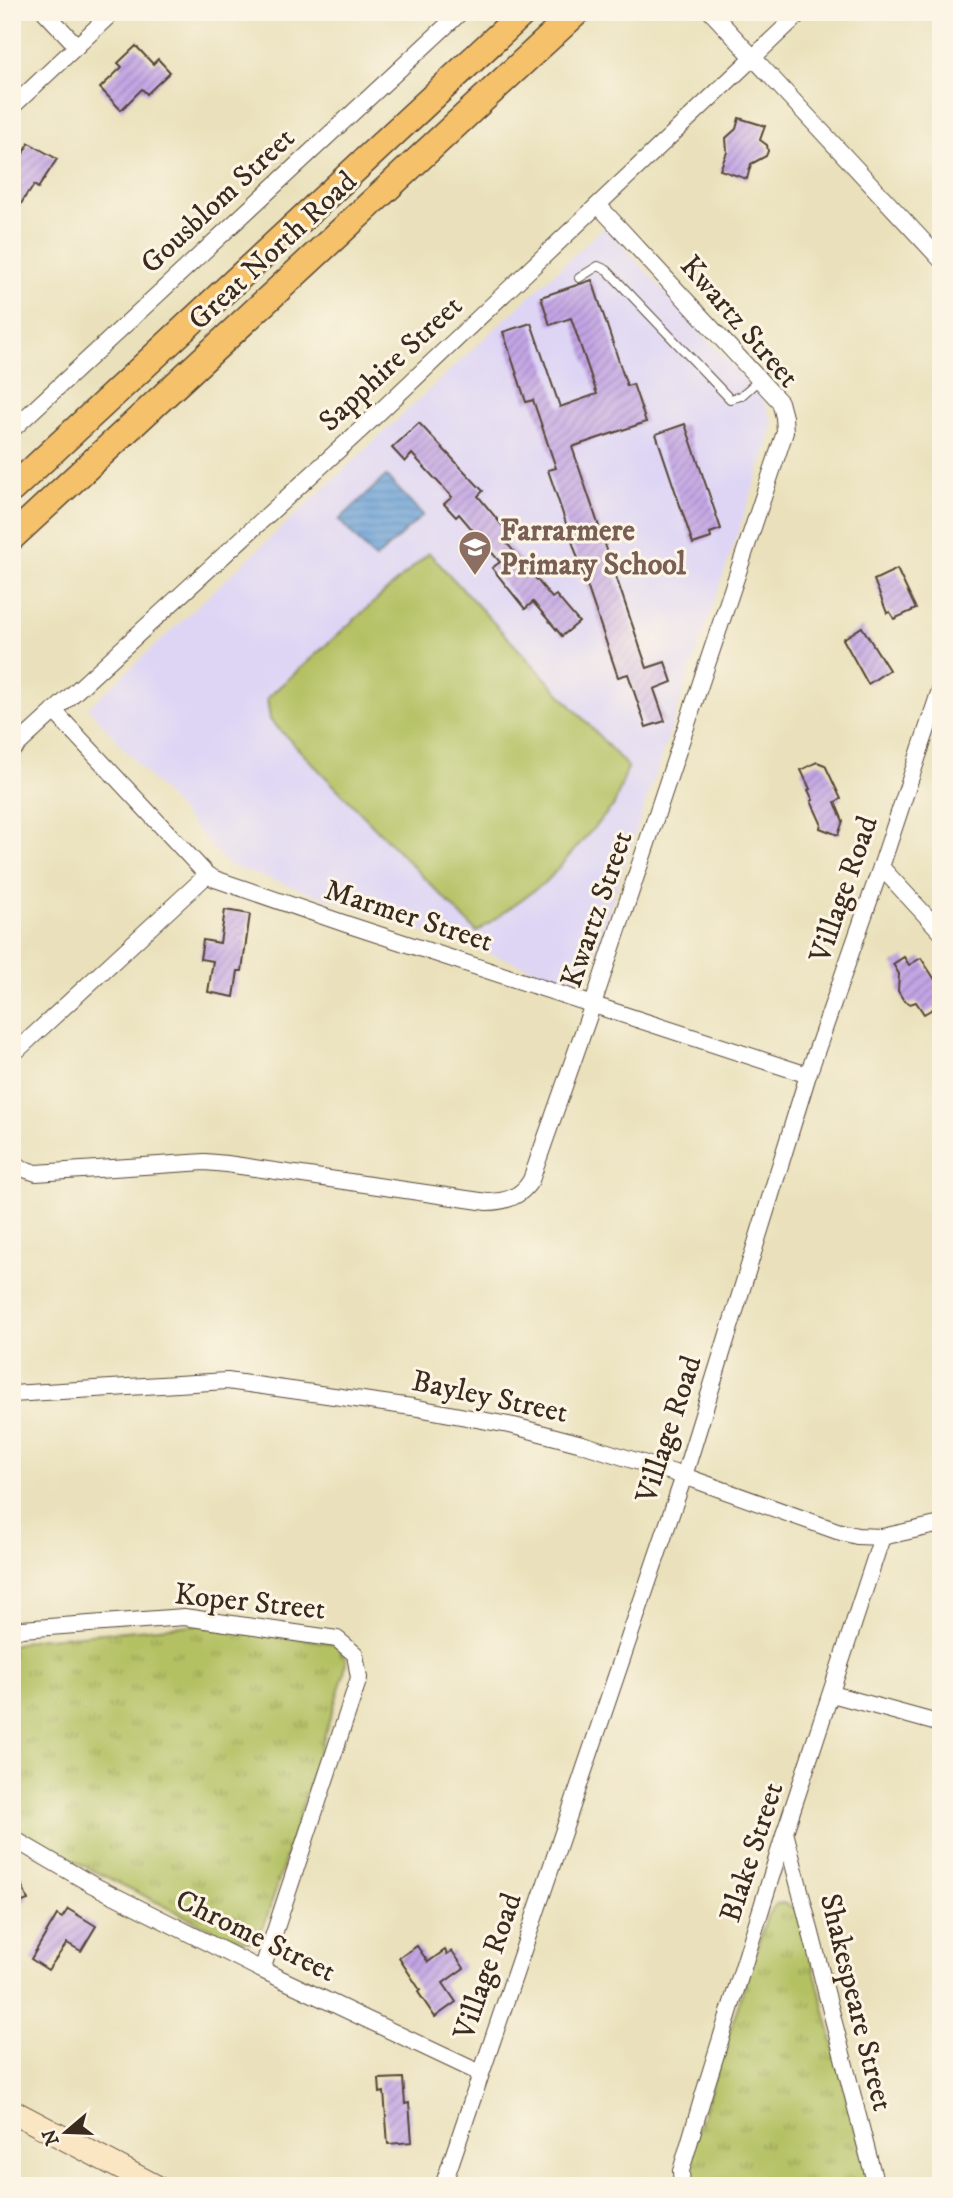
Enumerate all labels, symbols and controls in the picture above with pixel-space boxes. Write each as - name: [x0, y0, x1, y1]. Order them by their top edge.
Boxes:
- street label: Gousblom Street: [133, 120, 303, 282]
- street label: Great North Road: [181, 164, 365, 339]
- street label: Kwartz Street: [671, 248, 806, 396]
- street label: Sapphire Street: [312, 288, 471, 440]
- place label: Farrarmere Primary School: [500, 513, 687, 584]
- school or university icon: Farrarmere Primary School: [456, 528, 494, 577]
- street label: Village Road: [802, 811, 887, 969]
- street label: Kwartz Street: [553, 826, 641, 993]
- street label: Marmer Street: [320, 872, 497, 961]
- street label: Village Road: [628, 1351, 711, 1509]
- street label: Bayley Street: [408, 1363, 571, 1432]
- street label: Koper Street: [173, 1576, 327, 1629]
- street label: Blake Street: [712, 1778, 792, 1927]
- street label: Chrome Street: [169, 1882, 342, 1991]
- street label: Village Road: [446, 1888, 531, 2046]
- street label: Shakespeare Street: [811, 1890, 900, 2115]
- north arrow: [32, 2096, 102, 2166]
- text: N: [38, 2126, 65, 2148]

